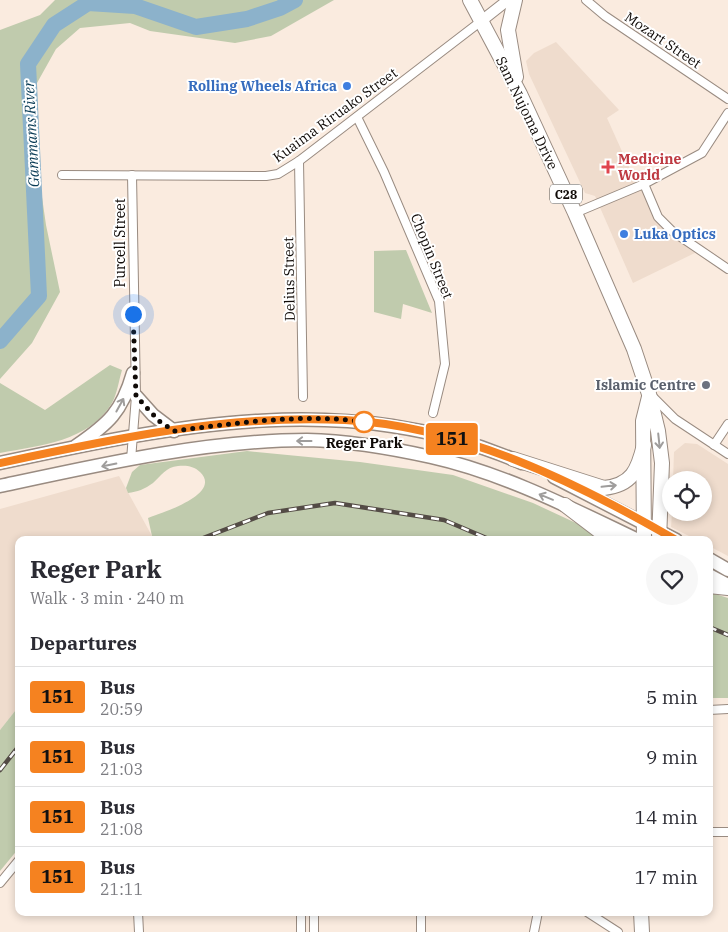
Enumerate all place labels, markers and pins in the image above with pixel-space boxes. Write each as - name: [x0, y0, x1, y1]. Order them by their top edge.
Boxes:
- place label: Rolling Wheels Africa: [188, 77, 337, 95]
- marker: Rolling Wheels Africa: [341, 80, 353, 92]
- place label: Medicine World: [618, 150, 682, 184]
- marker: Medicine World: [602, 161, 614, 173]
- place label: Luka Optics: [634, 225, 716, 243]
- marker: Luka Optics: [618, 228, 630, 240]
- place label: Islamic Centre: [596, 376, 696, 394]
- marker: Islamic Centre: [700, 379, 712, 391]
- marker: Reger Park: [353, 411, 375, 433]
- place label: Reger Park: [326, 434, 403, 452]

